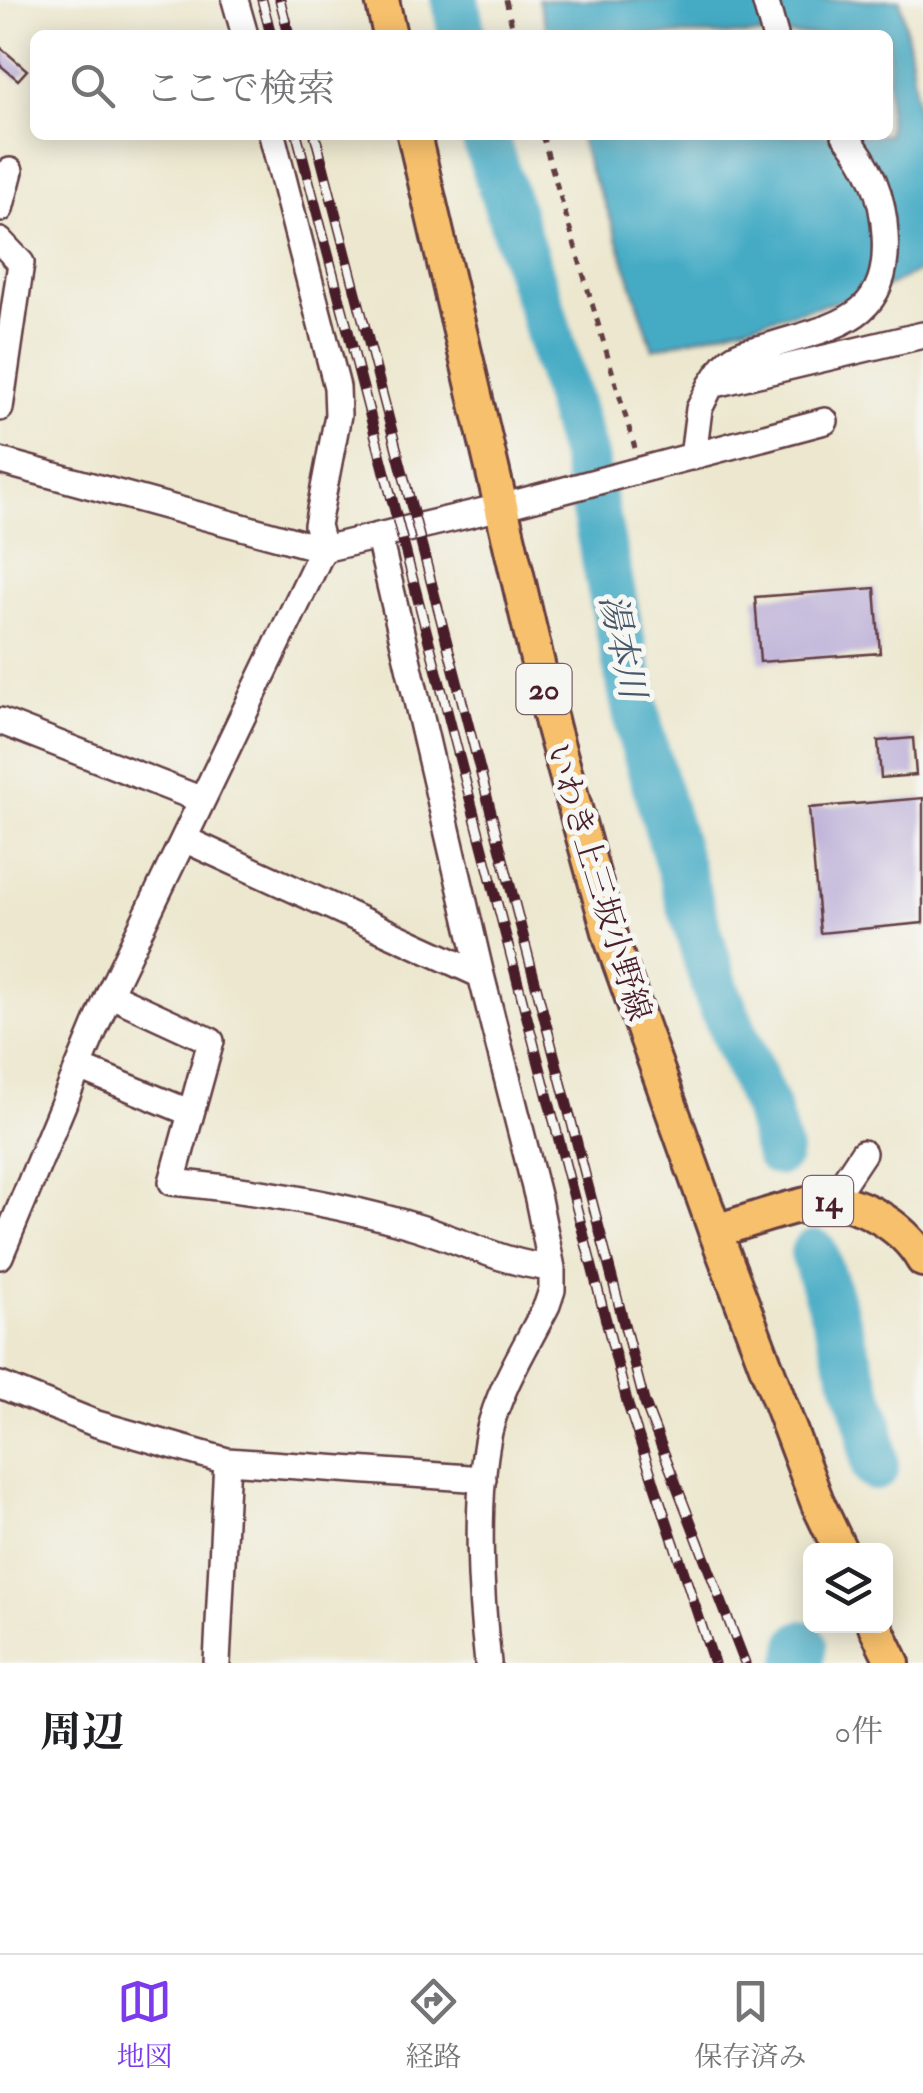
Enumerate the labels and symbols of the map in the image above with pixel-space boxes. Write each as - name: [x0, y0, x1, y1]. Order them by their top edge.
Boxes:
- water label: 湯本川: [590, 590, 655, 706]
- road number: 20: [516, 664, 572, 714]
- street label: いわき上三坂小野線: [537, 739, 659, 1026]
- road number: 14: [803, 1176, 853, 1226]

